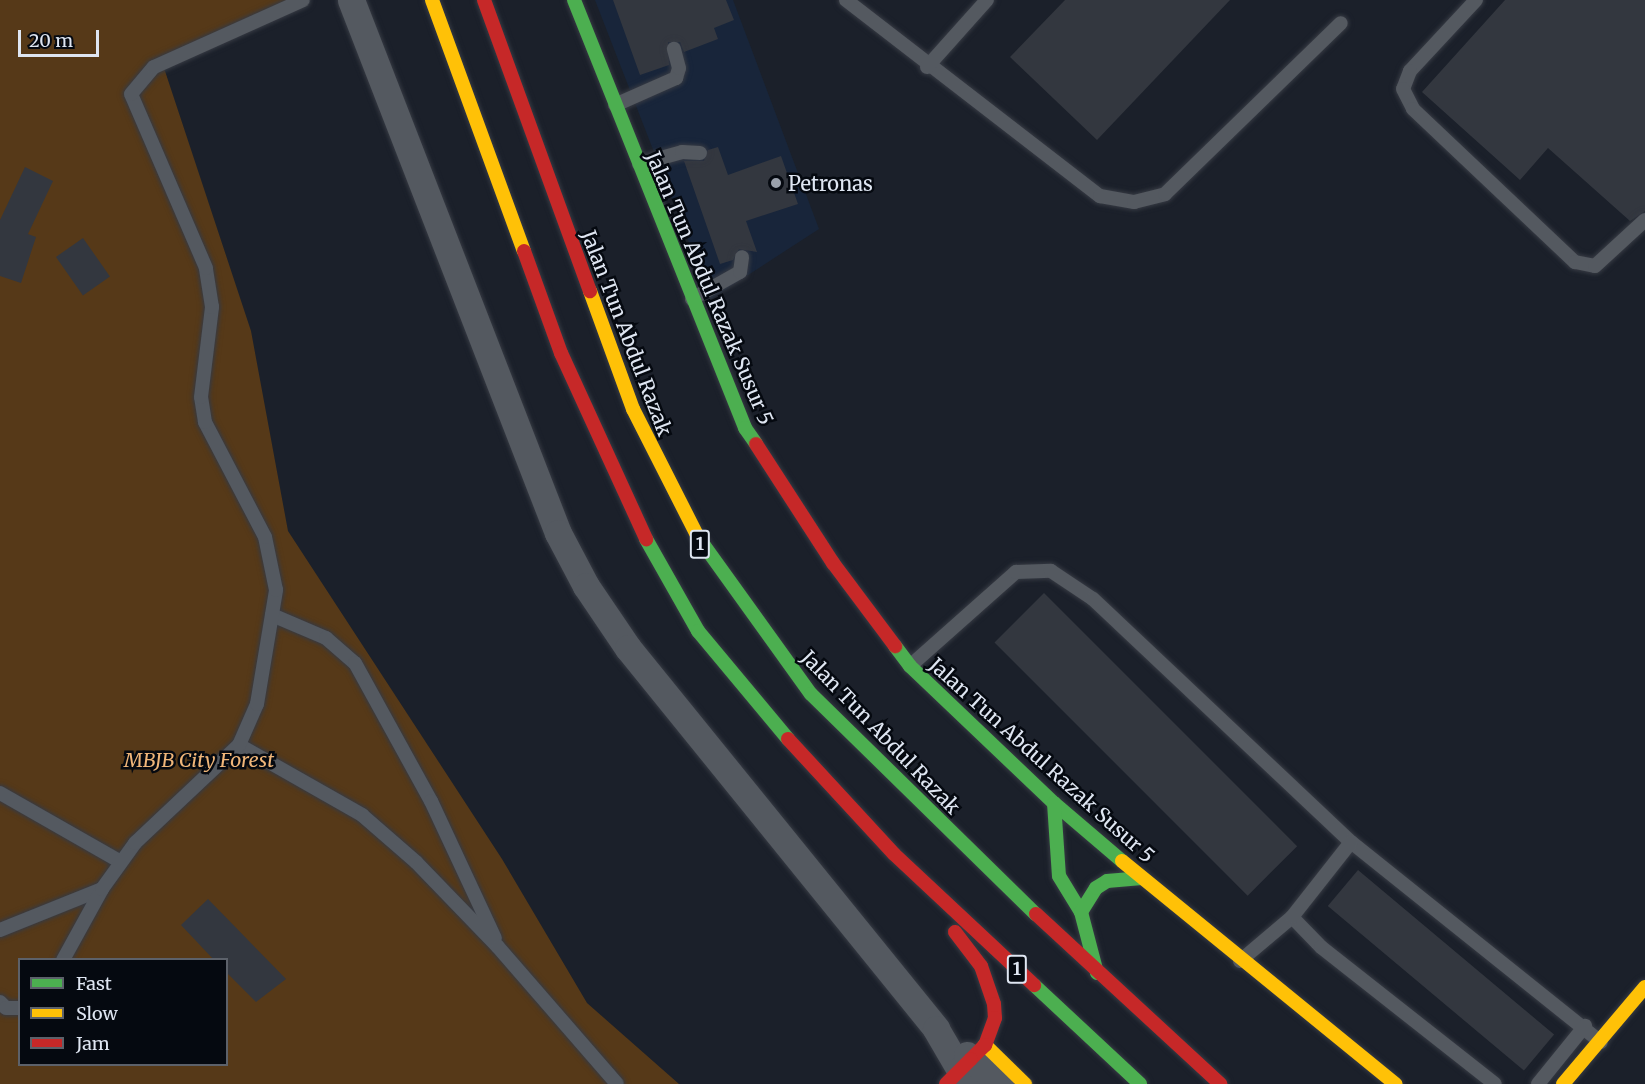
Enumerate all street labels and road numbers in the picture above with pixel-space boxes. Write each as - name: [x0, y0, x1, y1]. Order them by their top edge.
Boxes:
- street label: Jalan Tun Abdul Razak Susur 5: [641, 148, 779, 428]
- street label: Jalan Tun Abdul Razak: [577, 227, 677, 439]
- road number: 1: [690, 529, 710, 559]
- street label: Jalan Tun Abdul Razak: [797, 645, 965, 819]
- street label: Jalan Tun Abdul Razak Susur 5: [925, 653, 1159, 867]
- road number: 1: [1006, 954, 1028, 984]

